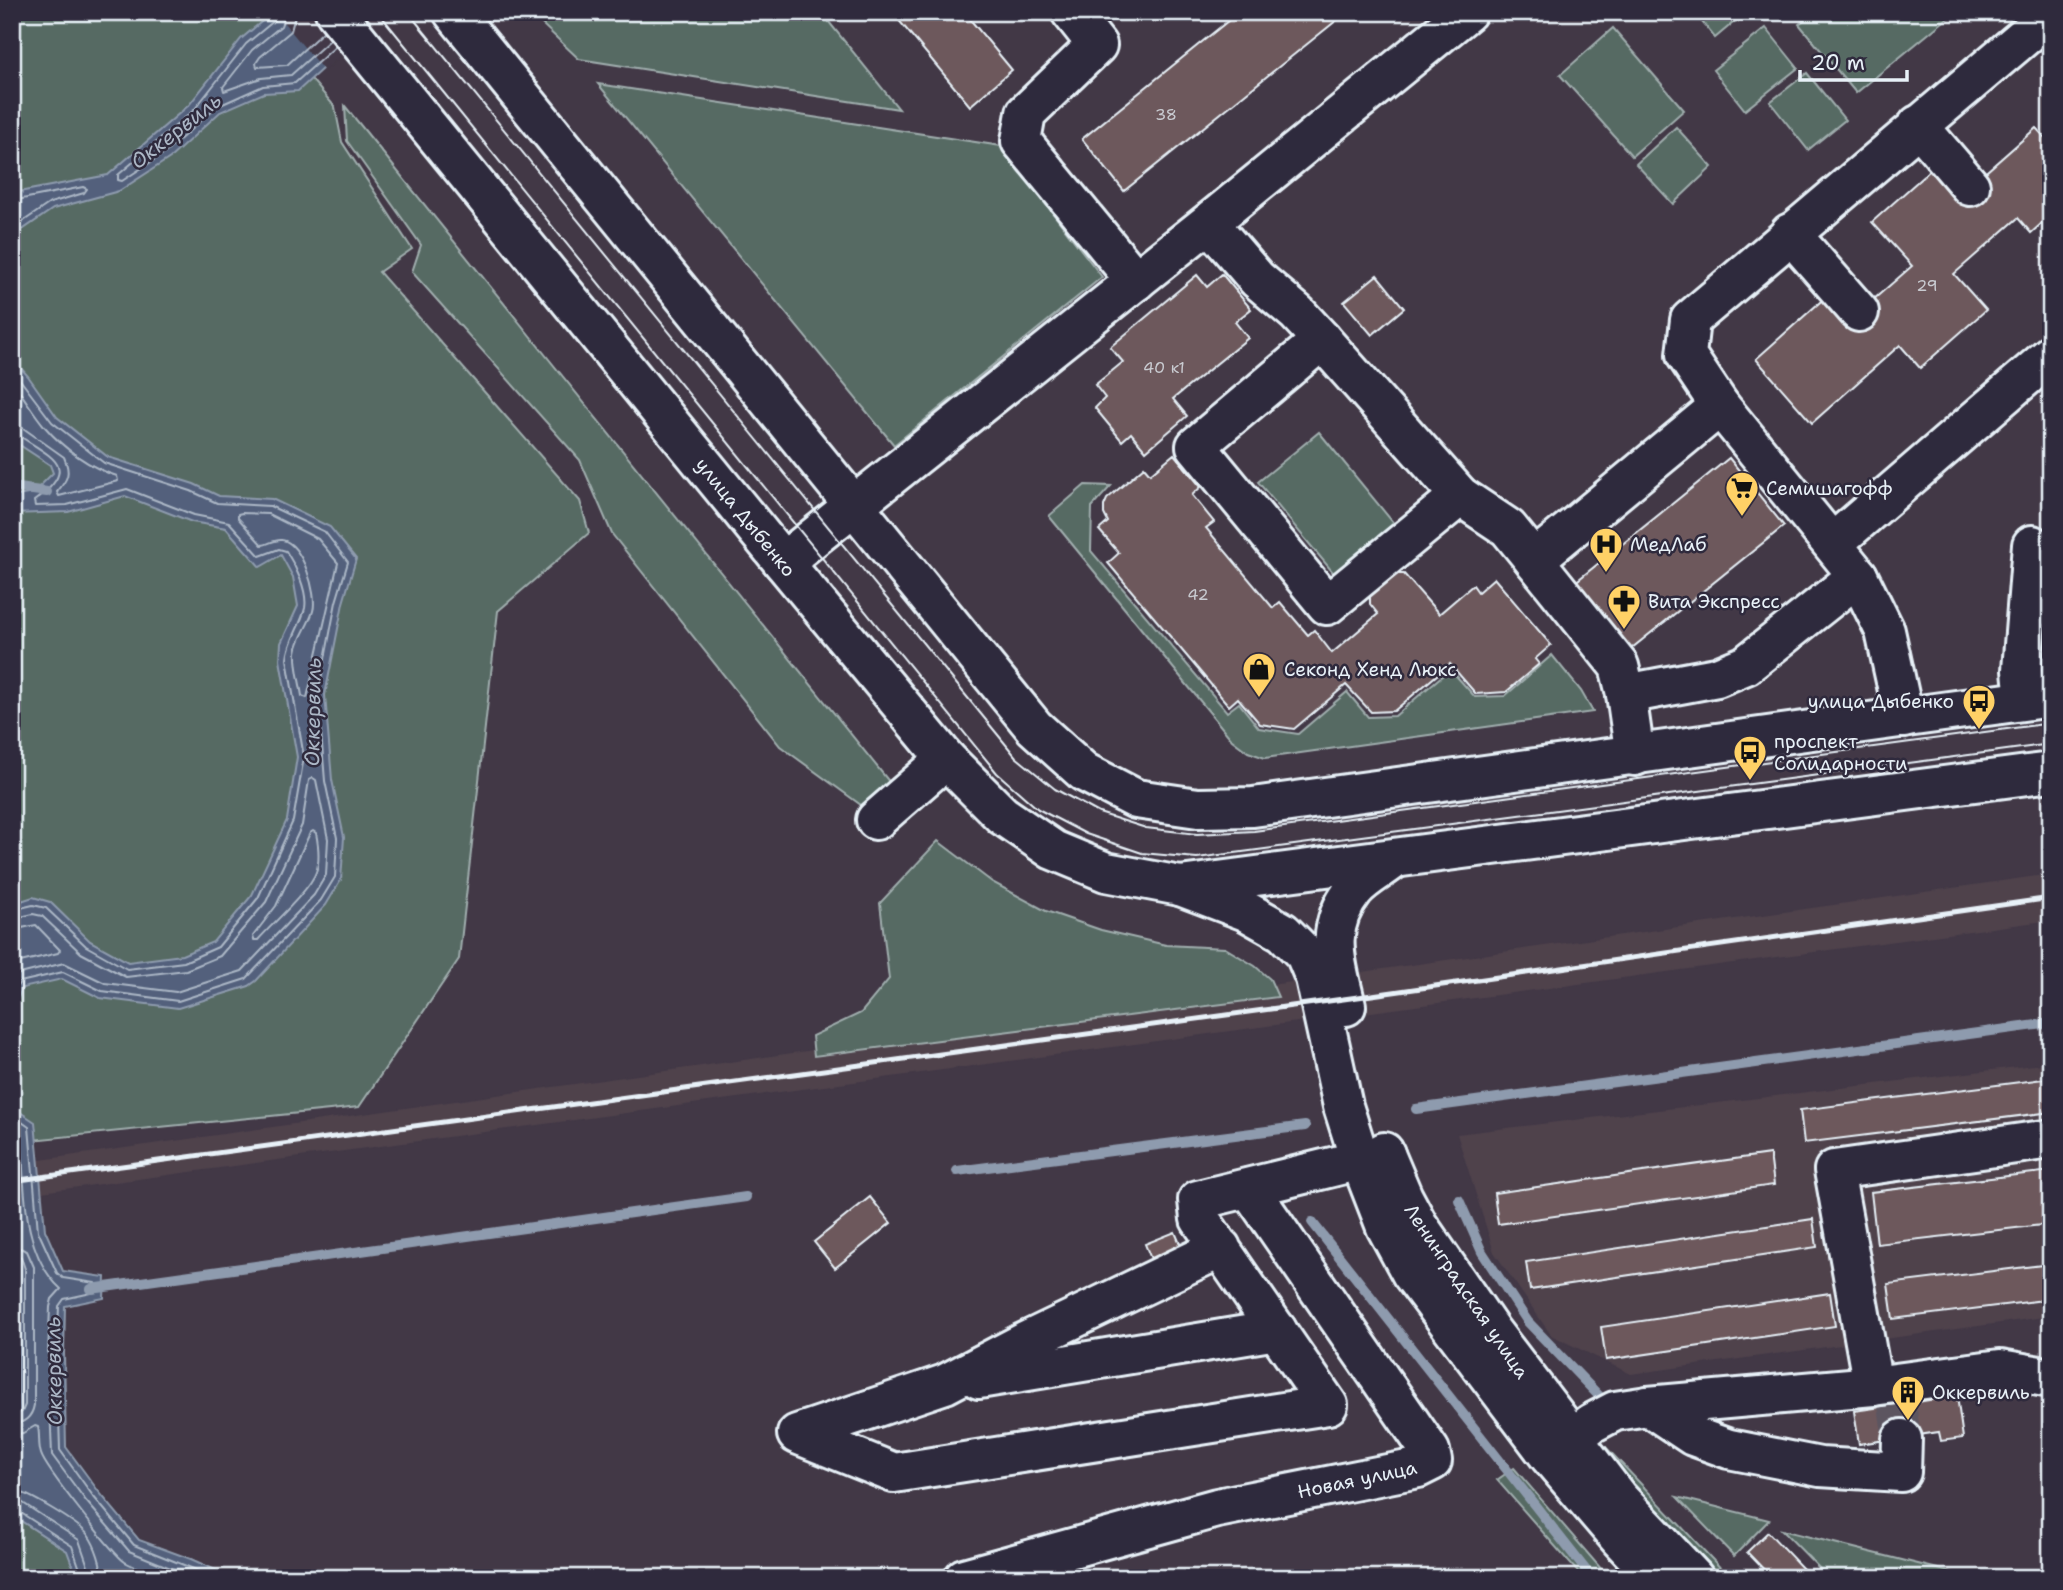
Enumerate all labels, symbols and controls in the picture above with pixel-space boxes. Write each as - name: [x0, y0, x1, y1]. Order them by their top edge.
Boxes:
- scale bar: [1800, 38, 1907, 82]
- text: 20 m: [1811, 49, 1865, 77]
- water label: Оккервиль: [125, 87, 227, 175]
- house number: 38: [1155, 104, 1177, 125]
- house number: 29: [1916, 275, 1938, 296]
- house number: 40 к1: [1143, 357, 1185, 378]
- street label: улица Дыбенко: [690, 453, 801, 582]
- supermarket icon: Семишагофф: [1723, 469, 1761, 518]
- place label: Семишагофф: [1766, 476, 1893, 501]
- hospital icon: МедЛаб: [1587, 525, 1625, 574]
- place label: МедЛаб: [1630, 532, 1707, 557]
- pharmacy icon: Вита Экспресс: [1605, 582, 1643, 631]
- house number: 42: [1187, 584, 1209, 605]
- place label: Вита Экспресс: [1648, 589, 1780, 614]
- shop icon: Секонд Хенд Люкс: [1240, 650, 1278, 699]
- water label: Оккервиль: [298, 657, 328, 767]
- place label: Секонд Хенд Люкс: [1284, 657, 1457, 682]
- bus stop icon: улица Дыбенко: [1960, 682, 1998, 731]
- place label: улица Дыбенко: [1808, 689, 1954, 714]
- place label: проспект Солидарности: [1774, 729, 1907, 776]
- bus stop icon: проспект Солидарности: [1731, 733, 1769, 782]
- street label: Ленинградская улица: [1399, 1199, 1535, 1384]
- water label: Оккервиль: [39, 1316, 69, 1426]
- building icon: Оккервиль: [1889, 1373, 1927, 1422]
- place label: Оккервиль: [1932, 1380, 2030, 1405]
- street label: Новая улица: [1295, 1455, 1419, 1504]

